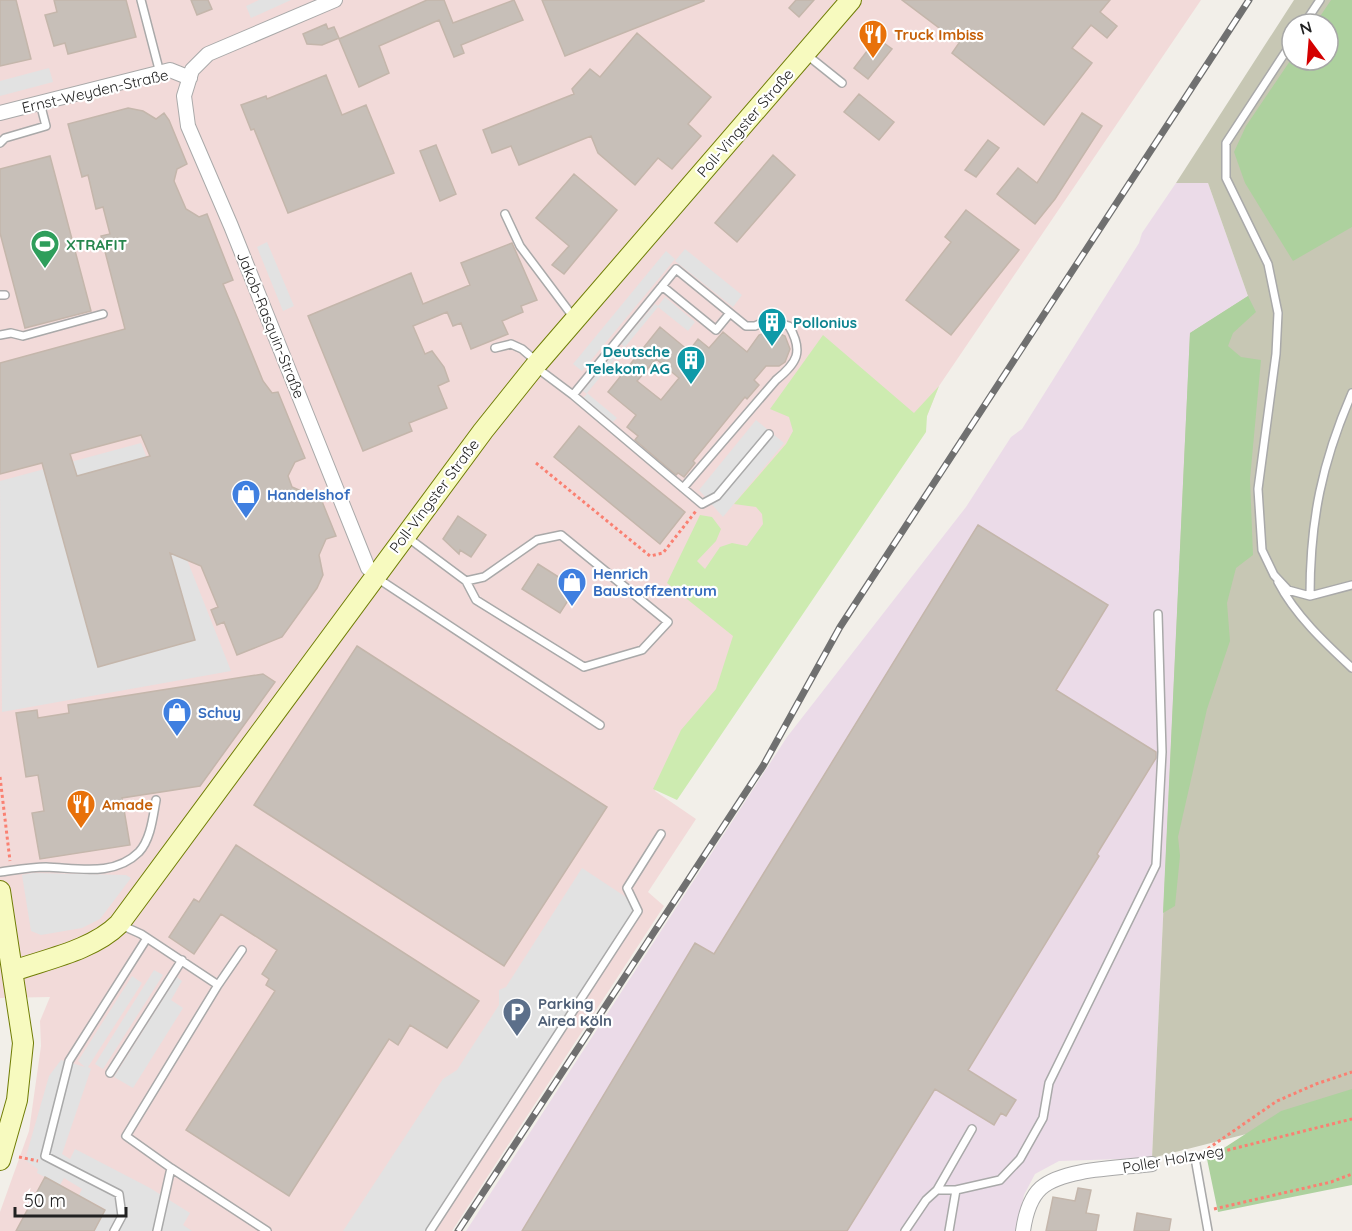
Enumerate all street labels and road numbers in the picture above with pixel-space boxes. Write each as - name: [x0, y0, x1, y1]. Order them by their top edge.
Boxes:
- street label: Ernst-Weyden-Straße: [20, 65, 170, 117]
- street label: Poll-Vingster Straße: [693, 65, 797, 181]
- street label: Jakob-Rasquin-Straße: [233, 249, 309, 401]
- street label: Poll-Vingster Straße: [385, 435, 483, 557]
- street label: Poller Holzweg: [1121, 1141, 1225, 1177]

